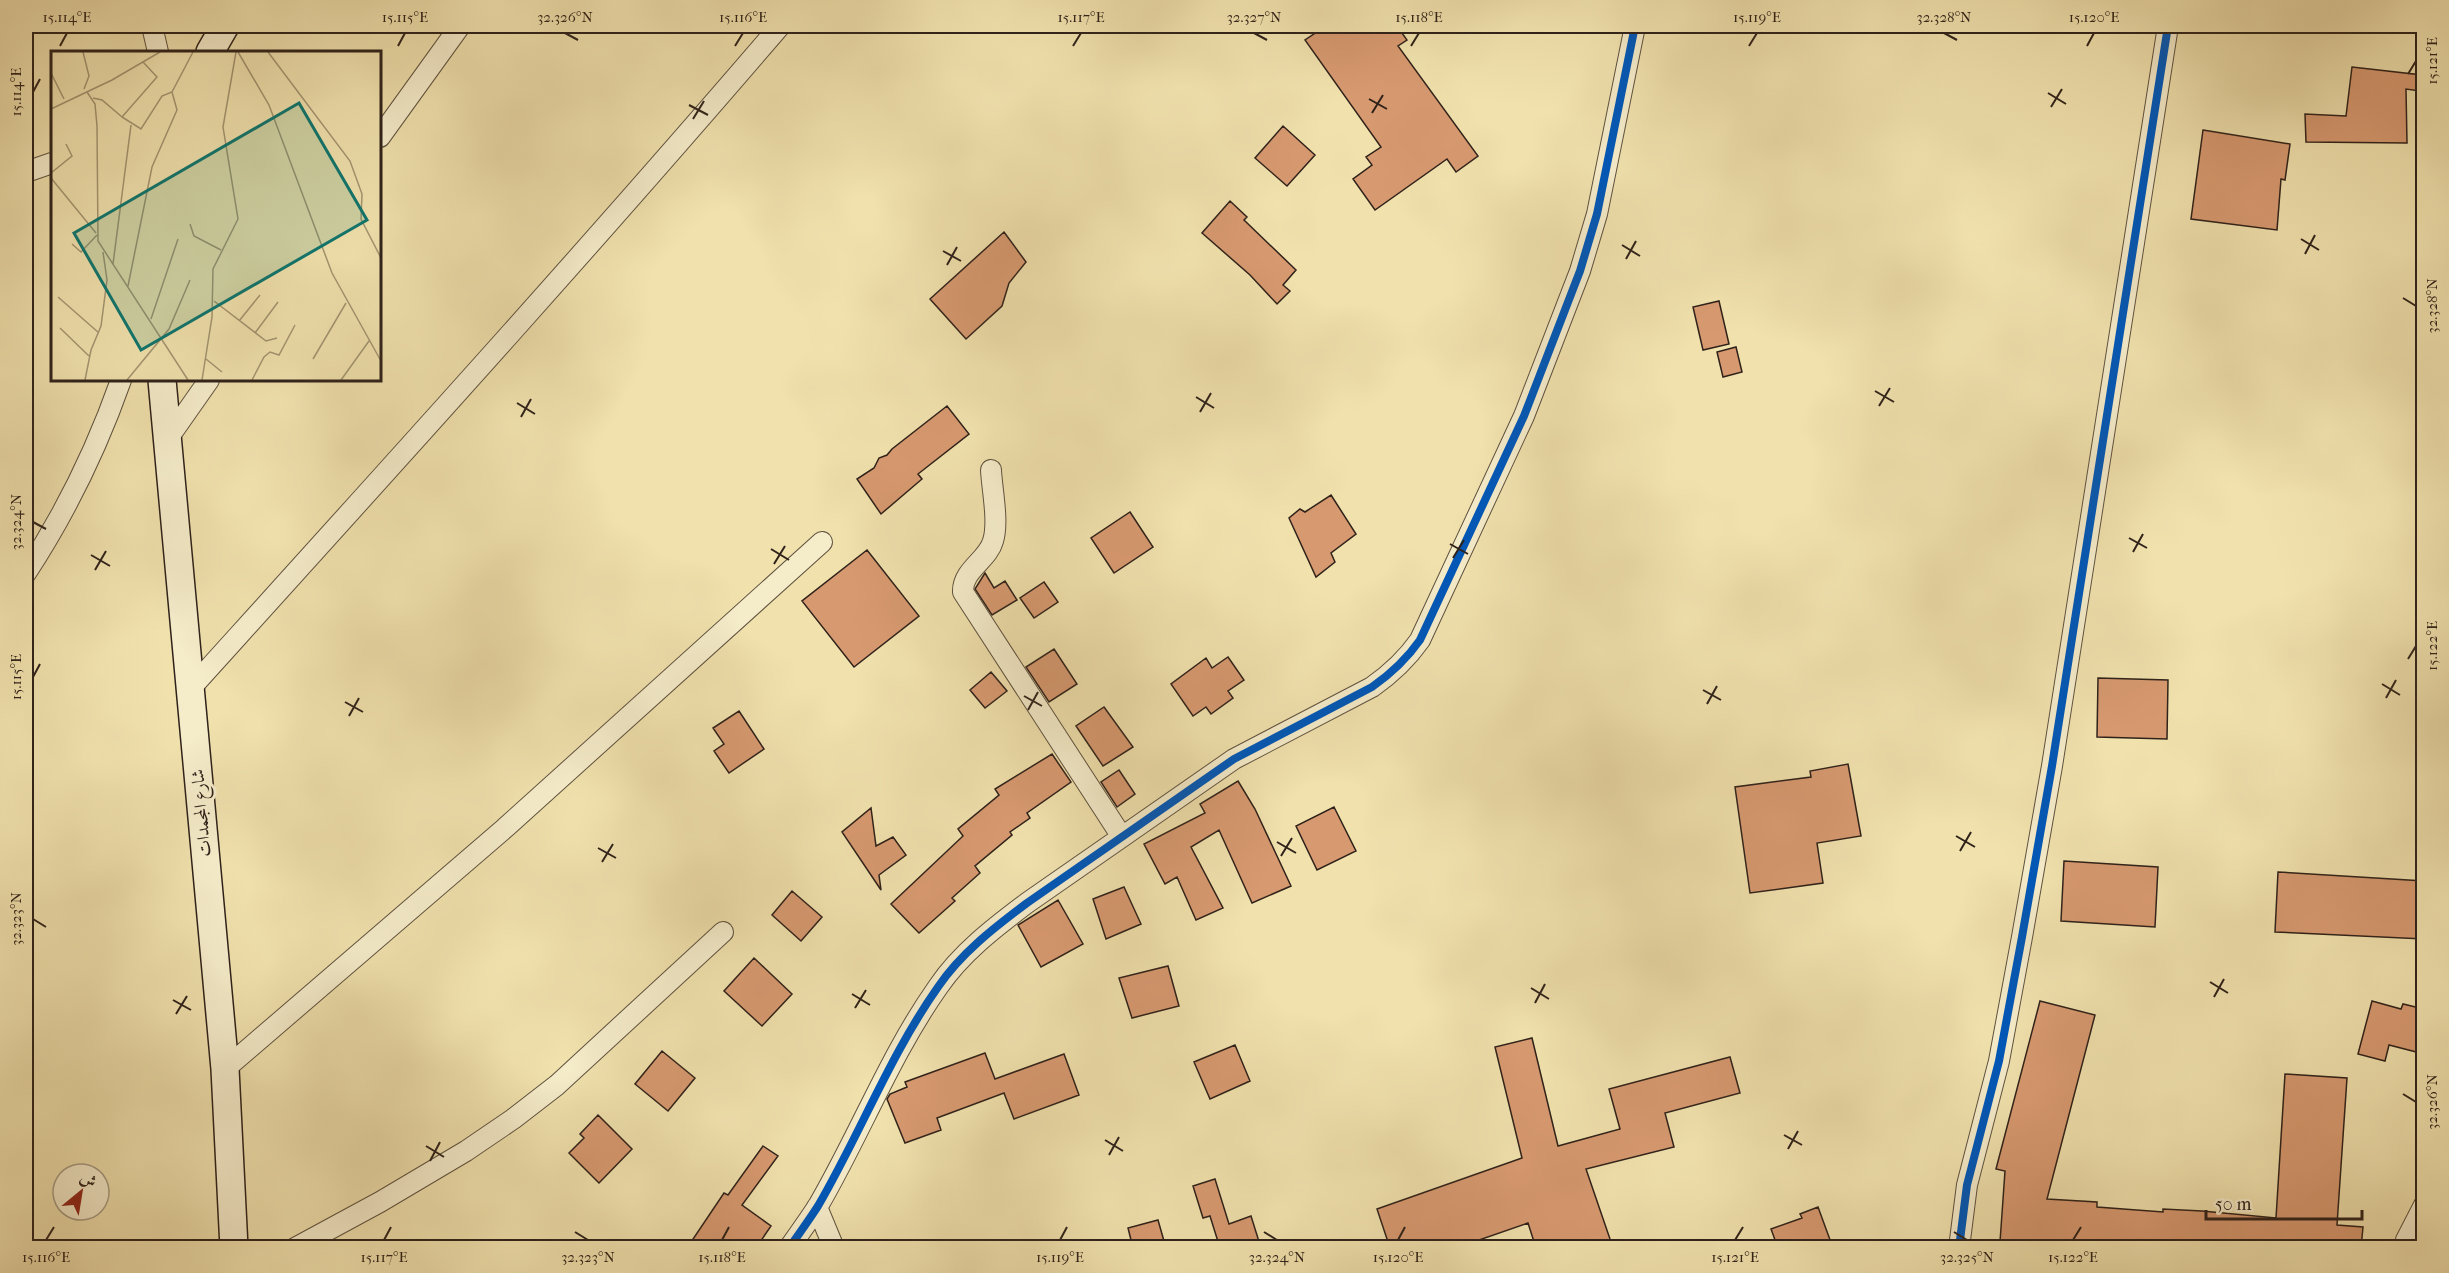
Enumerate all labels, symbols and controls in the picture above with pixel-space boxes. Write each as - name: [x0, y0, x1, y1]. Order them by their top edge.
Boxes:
- text: 15.114°E: [43, 8, 91, 26]
- text: 15.115°E: [382, 8, 428, 26]
- text: 32.326°N: [537, 8, 593, 26]
- text: 15.116°E: [719, 8, 767, 26]
- text: 15.117°E: [1057, 8, 1105, 26]
- text: 32.327°N: [1227, 8, 1282, 26]
- text: 15.118°E: [1395, 8, 1443, 26]
- text: 15.119°E: [1733, 8, 1781, 26]
- text: 32.328°N: [1916, 8, 1972, 26]
- text: 15.120°E: [2069, 8, 2119, 26]
- text: 15.121°E: [2423, 37, 2441, 85]
- inset map: [51, 51, 381, 381]
- text: 15.114°E: [7, 68, 25, 116]
- text: 32.328°N: [2423, 278, 2441, 334]
- text: 32.324°N: [7, 493, 25, 550]
- text: 15.122°E: [2423, 621, 2441, 671]
- text: 15.115°E: [7, 654, 25, 700]
- street label: شارع المجمدات: [187, 768, 220, 858]
- text: 32.323°N: [7, 892, 25, 946]
- text: 32.326°N: [2423, 1074, 2441, 1130]
- north arrow: [51, 1162, 111, 1222]
- text: ش: [77, 1167, 100, 1192]
- scale bar: [2206, 1183, 2362, 1221]
- text: 50 m: [2215, 1194, 2252, 1215]
- text: 15.116°E: [22, 1248, 70, 1266]
- text: 15.117°E: [360, 1248, 408, 1266]
- text: 32.323°N: [561, 1248, 615, 1266]
- text: 15.118°E: [698, 1248, 746, 1266]
- text: 15.119°E: [1036, 1248, 1084, 1266]
- text: 32.324°N: [1249, 1248, 1306, 1266]
- text: 15.120°E: [1373, 1248, 1423, 1266]
- text: 15.121°E: [1711, 1248, 1759, 1266]
- text: 32.325°N: [1940, 1248, 1995, 1266]
- text: 15.122°E: [2048, 1248, 2098, 1266]

